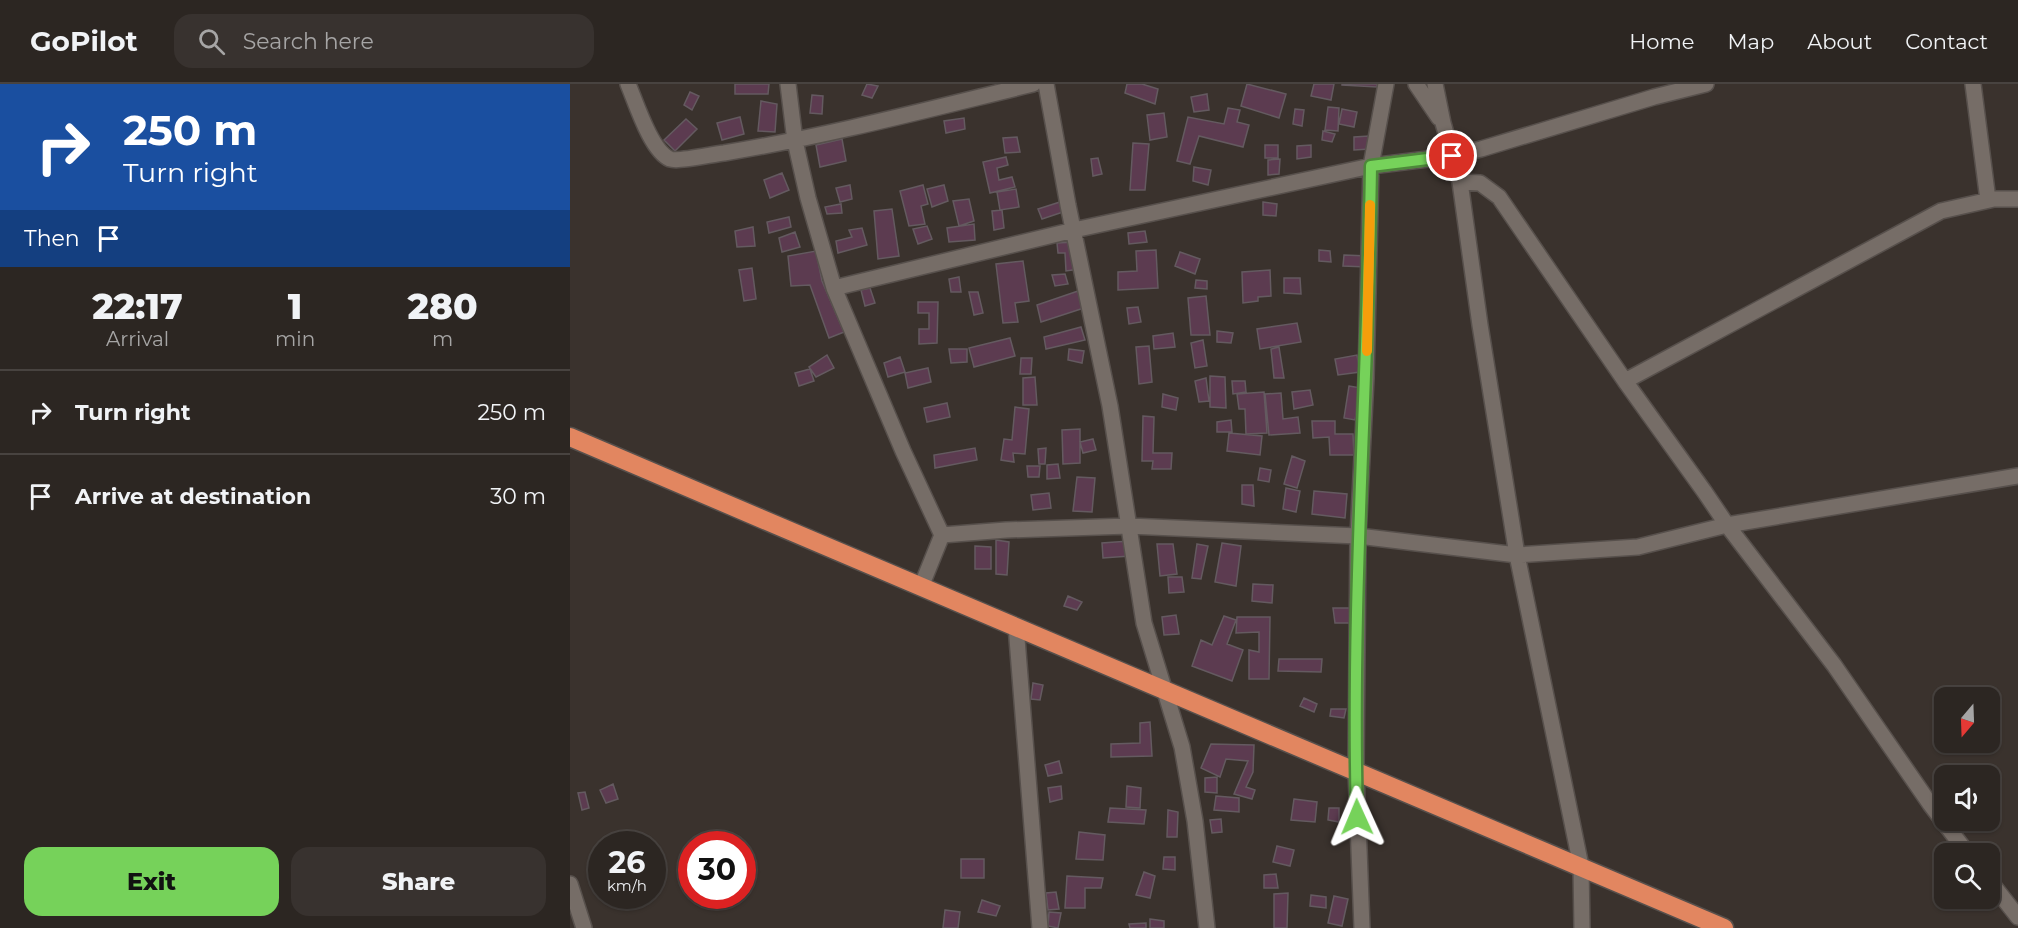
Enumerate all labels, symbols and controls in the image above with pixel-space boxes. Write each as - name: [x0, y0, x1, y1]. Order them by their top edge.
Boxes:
- search box: [174, 14, 594, 68]
- text: GoPilot: [30, 24, 138, 58]
- icon: search: [195, 25, 228, 58]
- text: Search here: [243, 28, 374, 55]
- text: Home: [1629, 29, 1694, 54]
- text: Map: [1727, 29, 1774, 54]
- text: About: [1807, 29, 1872, 54]
- text: Contact: [1905, 29, 1988, 54]
- text: 250 m: [123, 104, 257, 156]
- icon: right: [24, 108, 102, 186]
- pin: [1426, 130, 1477, 181]
- icon: arrive: [1435, 139, 1468, 172]
- text: Turn right: [123, 156, 258, 189]
- icon: arrive: [92, 222, 125, 255]
- text: Then: [24, 225, 80, 252]
- text: 22:17: [92, 284, 183, 328]
- text: 1: [288, 284, 302, 328]
- text: 280: [407, 284, 478, 328]
- text: Arrival: [106, 327, 169, 351]
- text: min: [275, 327, 315, 351]
- text: m: [432, 327, 453, 351]
- icon: right: [24, 396, 57, 429]
- text: Turn right: [75, 399, 190, 426]
- text: 250 m: [477, 399, 546, 426]
- icon: arrive: [24, 480, 57, 513]
- text: Arrive at destination: [75, 483, 311, 510]
- text: 30 m: [490, 483, 546, 510]
- north arrow: [1934, 687, 2000, 753]
- map controls: [1934, 687, 2000, 909]
- button: sound: [1934, 765, 2000, 831]
- position arrow: [1325, 785, 1389, 849]
- speed limit sign: 30: [678, 831, 756, 909]
- button: search: [1934, 843, 2000, 909]
- text: 26: [609, 844, 645, 881]
- button: Exit: [24, 847, 279, 916]
- button: Share: [291, 847, 546, 916]
- text: km/h: [607, 876, 647, 895]

